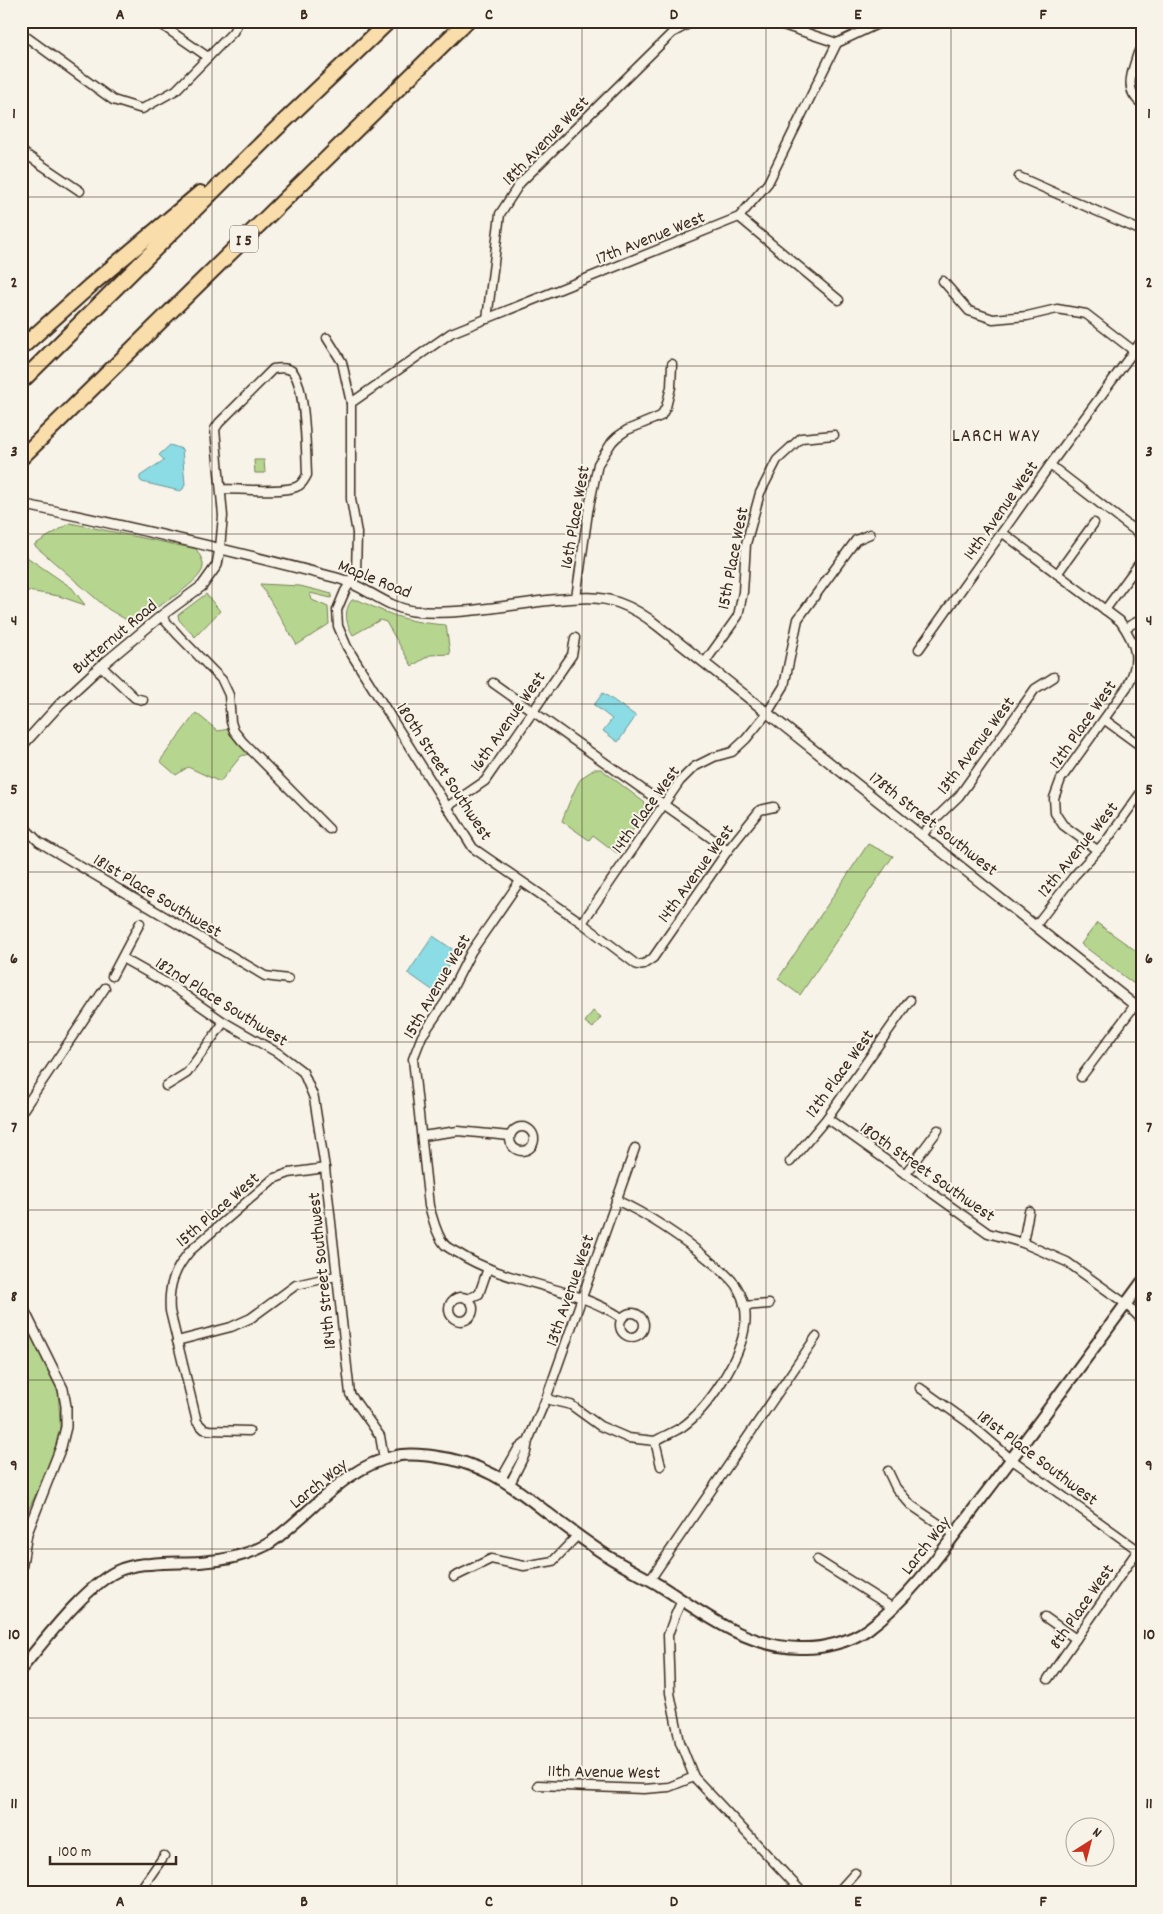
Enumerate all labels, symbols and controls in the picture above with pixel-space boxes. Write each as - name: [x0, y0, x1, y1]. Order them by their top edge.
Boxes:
- text: A: [116, 4, 125, 27]
- text: B: [300, 4, 308, 27]
- text: C: [485, 4, 493, 27]
- text: D: [670, 4, 679, 27]
- text: E: [854, 4, 862, 27]
- text: F: [1039, 4, 1047, 27]
- street label: 18th Avenue West: [498, 91, 596, 192]
- text: 1: [12, 103, 16, 126]
- text: 1: [1147, 103, 1151, 126]
- street label: 17th Avenue West: [593, 206, 710, 273]
- road number: I 5: [230, 225, 258, 252]
- text: 2: [11, 272, 18, 295]
- text: 2: [1146, 272, 1153, 295]
- district label: LARCH WAY: [952, 424, 1040, 451]
- text: 3: [10, 441, 18, 464]
- text: 3: [1145, 441, 1153, 464]
- street label: 14th Avenue West: [958, 456, 1046, 566]
- street label: 16th Place West: [555, 463, 598, 571]
- street label: 15th Place West: [712, 505, 757, 612]
- street label: Maple Road: [334, 554, 415, 606]
- street label: Butternut Road: [67, 595, 164, 681]
- text: 4: [11, 610, 17, 633]
- text: 4: [1146, 610, 1152, 633]
- street label: 16th Avenue West: [465, 667, 553, 778]
- street label: 12th Place West: [1044, 676, 1124, 775]
- street label: 13th Avenue West: [932, 692, 1022, 801]
- street label: 180th Street Southwest: [389, 698, 497, 847]
- street label: 14th Place West: [607, 761, 688, 860]
- street label: 178th Street Southwest: [863, 767, 1002, 883]
- text: 5: [10, 779, 18, 802]
- text: 5: [1145, 779, 1153, 802]
- street label: 12th Avenue West: [1033, 797, 1126, 904]
- street label: 14th Avenue West: [653, 820, 742, 929]
- street label: 181st Place Southwest: [88, 849, 226, 946]
- street label: 15th Avenue West: [398, 930, 478, 1044]
- text: 6: [10, 948, 18, 971]
- text: 6: [1145, 948, 1153, 971]
- street label: 182nd Place Southwest: [149, 952, 292, 1054]
- street label: 12th Place West: [801, 1025, 882, 1124]
- text: 7: [11, 1117, 17, 1140]
- street label: 180th Street Southwest: [854, 1117, 1000, 1229]
- text: 7: [1146, 1117, 1152, 1140]
- street label: 15th Place West: [171, 1167, 266, 1254]
- street label: 184th Street Southwest: [303, 1191, 344, 1351]
- street label: 13th Avenue West: [541, 1231, 602, 1350]
- text: 8: [11, 1286, 18, 1309]
- text: 8: [1146, 1286, 1153, 1309]
- street label: 181st Place Southwest: [971, 1405, 1103, 1513]
- street label: Larch Way: [285, 1453, 354, 1516]
- text: 9: [10, 1455, 18, 1478]
- text: 9: [1145, 1455, 1153, 1478]
- street label: Larch Way: [896, 1511, 958, 1581]
- street label: 8th Place West: [1044, 1559, 1122, 1655]
- text: 10: [8, 1624, 20, 1647]
- text: 10: [1143, 1624, 1155, 1647]
- street label: 11th Avenue West: [547, 1760, 661, 1787]
- text: 11: [10, 1793, 18, 1816]
- text: 11: [1145, 1793, 1153, 1816]
- north arrow: [1066, 1816, 1116, 1866]
- text: N: [1088, 1823, 1105, 1843]
- scale bar: [50, 1834, 176, 1866]
- text: 100 m: [58, 1842, 91, 1864]
- text: A: [116, 1891, 125, 1914]
- text: B: [300, 1891, 308, 1914]
- text: C: [485, 1891, 493, 1914]
- text: D: [670, 1891, 679, 1914]
- text: E: [854, 1891, 862, 1914]
- text: F: [1039, 1891, 1047, 1914]

